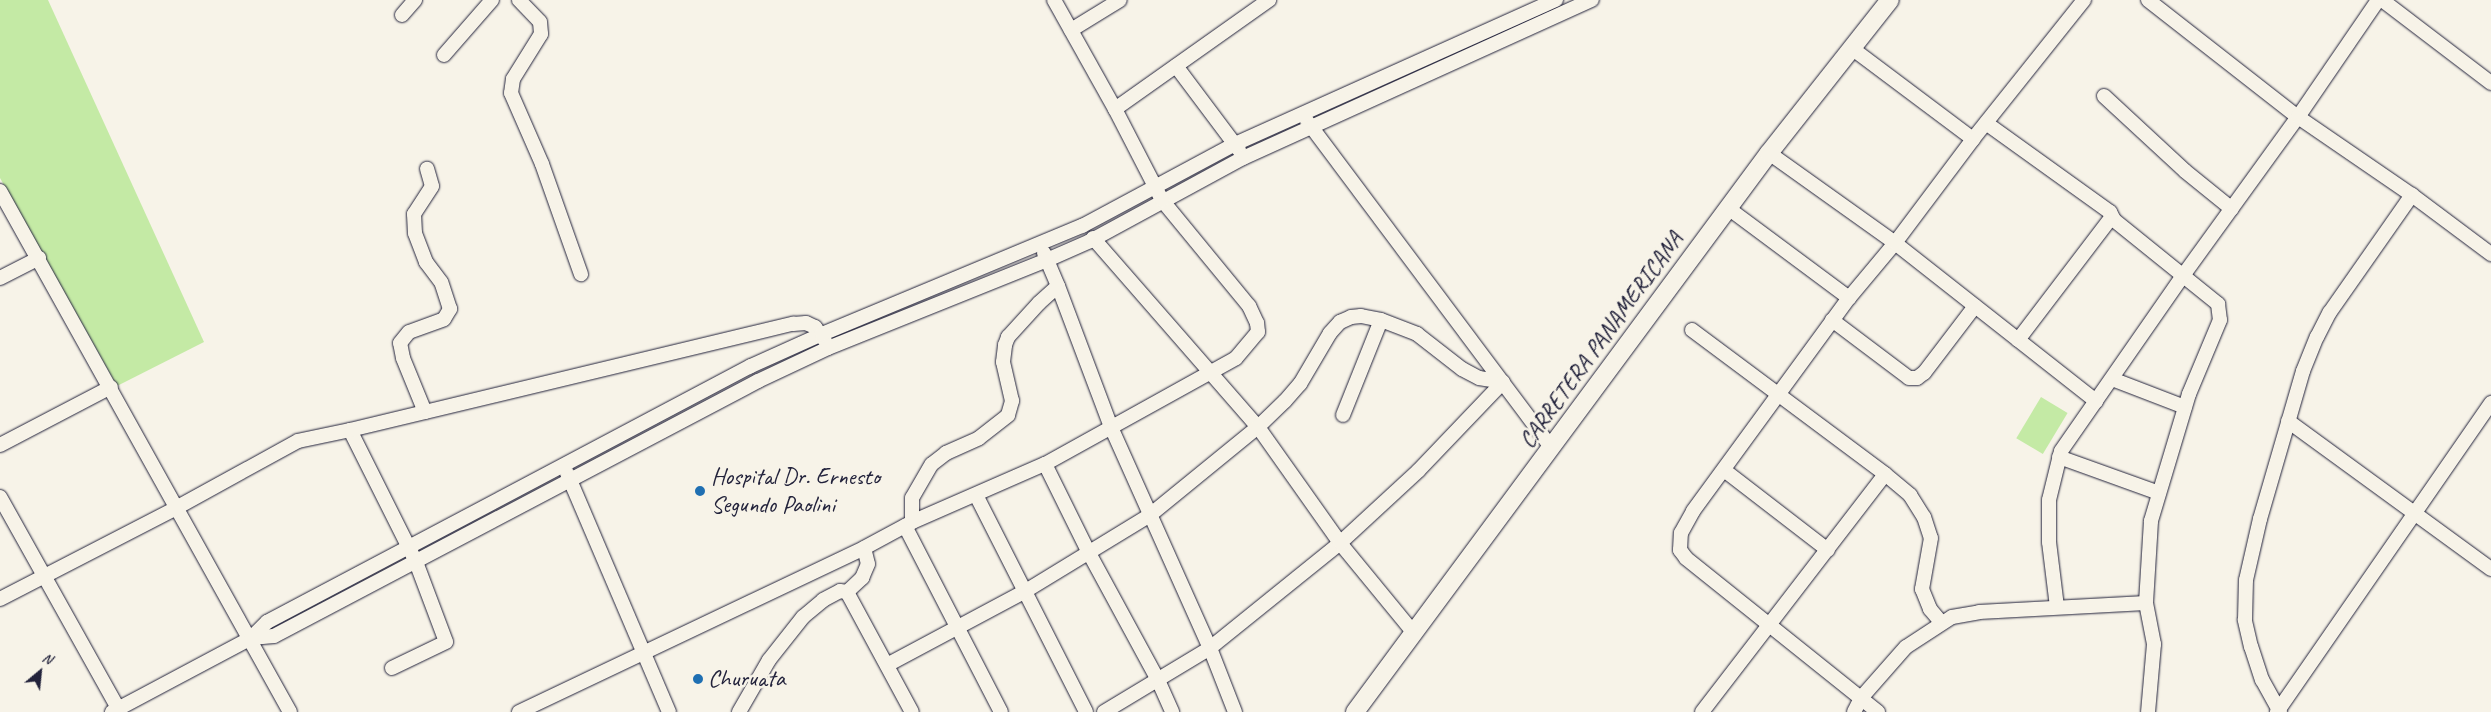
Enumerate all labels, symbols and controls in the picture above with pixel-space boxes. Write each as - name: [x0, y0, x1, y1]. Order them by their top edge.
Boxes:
- street label: CARRETERA PANAMERICANA: [1513, 227, 1689, 453]
- place label: Hospital Dr. Ernesto Segundo Paolini: [711, 463, 880, 519]
- marker: Hospital Dr. Ernesto Segundo Paolini: [693, 484, 707, 498]
- north arrow: [15, 647, 65, 697]
- text: N: [39, 649, 55, 668]
- place label: Churuata: [708, 665, 785, 693]
- marker: Churuata: [692, 673, 704, 685]

